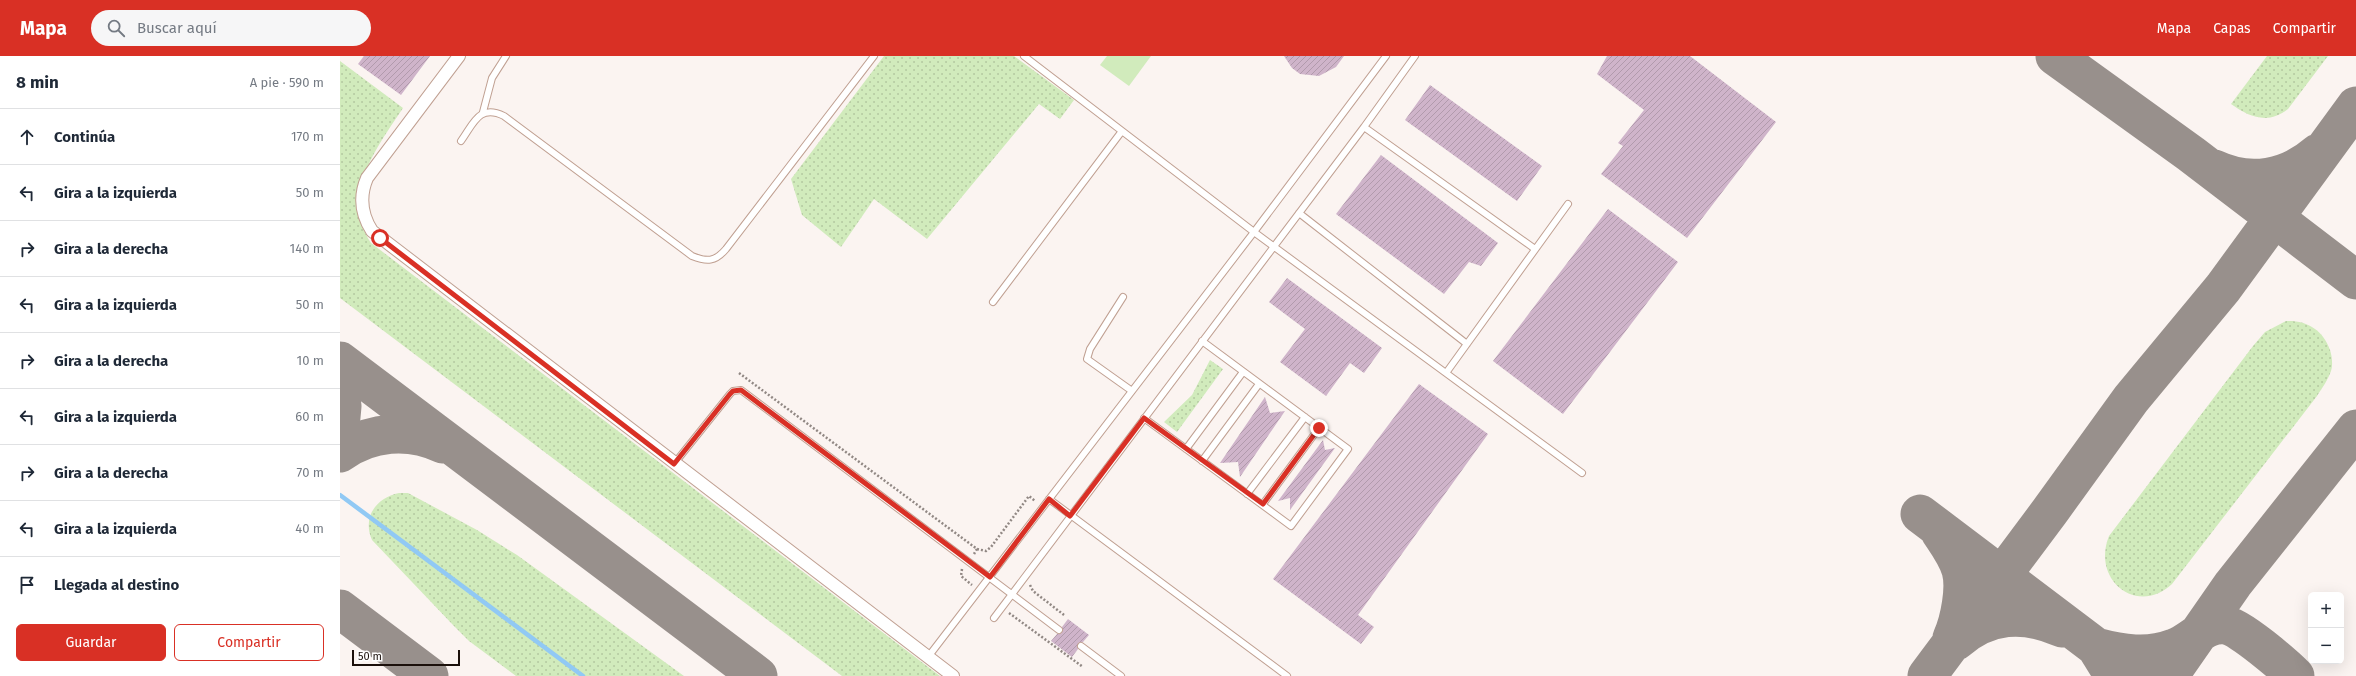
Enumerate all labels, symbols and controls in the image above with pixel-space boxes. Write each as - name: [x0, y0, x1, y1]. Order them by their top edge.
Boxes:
- search box: [91, 10, 371, 46]
- text: Mapa: [20, 17, 67, 40]
- icon: search: [105, 17, 127, 39]
- text: Buscar aquí: [137, 19, 217, 37]
- text: Mapa: [2157, 20, 2191, 37]
- text: Capas: [2213, 20, 2251, 37]
- text: Compartir: [2273, 20, 2336, 37]
- text: 8 min: [16, 72, 59, 93]
- text: A pie · 590 m: [250, 75, 324, 90]
- icon: ahead: [16, 126, 38, 148]
- text: Continúa: [54, 128, 115, 146]
- text: 170 m: [291, 129, 324, 144]
- icon: left: [16, 182, 38, 204]
- text: Gira a la izquierda: [54, 184, 177, 202]
- text: 50 m: [296, 185, 324, 200]
- route start: [371, 229, 389, 247]
- icon: right: [16, 238, 38, 260]
- text: Gira a la derecha: [54, 240, 168, 258]
- text: 140 m: [290, 241, 324, 256]
- icon: left: [16, 294, 38, 316]
- text: Gira a la izquierda: [54, 296, 177, 314]
- text: 50 m: [296, 297, 324, 312]
- icon: right: [16, 350, 38, 372]
- text: Gira a la derecha: [54, 352, 168, 370]
- text: 10 m: [297, 353, 324, 368]
- icon: left: [16, 406, 38, 428]
- text: Gira a la izquierda: [54, 408, 177, 426]
- text: 60 m: [295, 409, 324, 424]
- route end: [1310, 419, 1328, 437]
- icon: right: [16, 462, 38, 484]
- text: Gira a la derecha: [54, 464, 168, 482]
- text: 70 m: [297, 465, 324, 480]
- icon: left: [16, 518, 38, 540]
- text: Gira a la izquierda: [54, 520, 177, 538]
- text: 40 m: [295, 521, 324, 536]
- icon: arrive: [16, 574, 38, 596]
- text: Llegada al destino: [54, 576, 179, 594]
- map controls: [2308, 592, 2344, 664]
- button: +: [2308, 592, 2344, 628]
- button: Guardar: [16, 624, 166, 661]
- button: Compartir: [174, 624, 324, 661]
- button: −: [2308, 628, 2344, 664]
- scale bar: [352, 648, 460, 667]
- text: 50 m: [358, 650, 382, 663]

